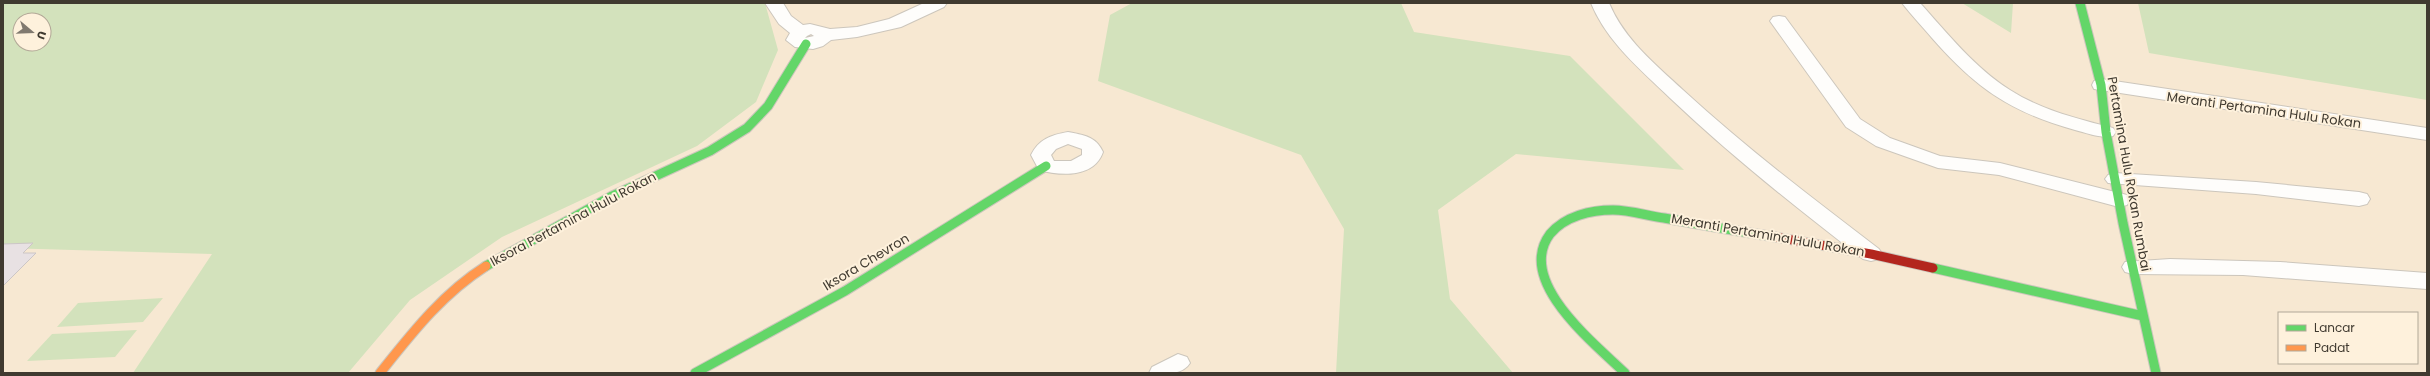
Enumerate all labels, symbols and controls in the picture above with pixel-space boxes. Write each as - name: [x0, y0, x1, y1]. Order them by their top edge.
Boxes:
- north arrow: [12, 12, 52, 52]
- text: U: [33, 29, 50, 42]
- street label: Pertamina Hulu Rokan Rumbai: [2103, 75, 2155, 273]
- street label: Meranti Pertamina Hulu Rokan: [2166, 87, 2362, 133]
- street label: Iksora Pertamina Hulu Rokan: [487, 167, 659, 271]
- street label: Meranti Pertamina Hulu Rokan: [1670, 209, 1866, 261]
- street label: Iksora Chevron: [819, 229, 913, 295]
- legend: [2278, 312, 2418, 364]
- text: Lancar: [2314, 319, 2355, 336]
- text: Padat: [2314, 339, 2350, 356]

